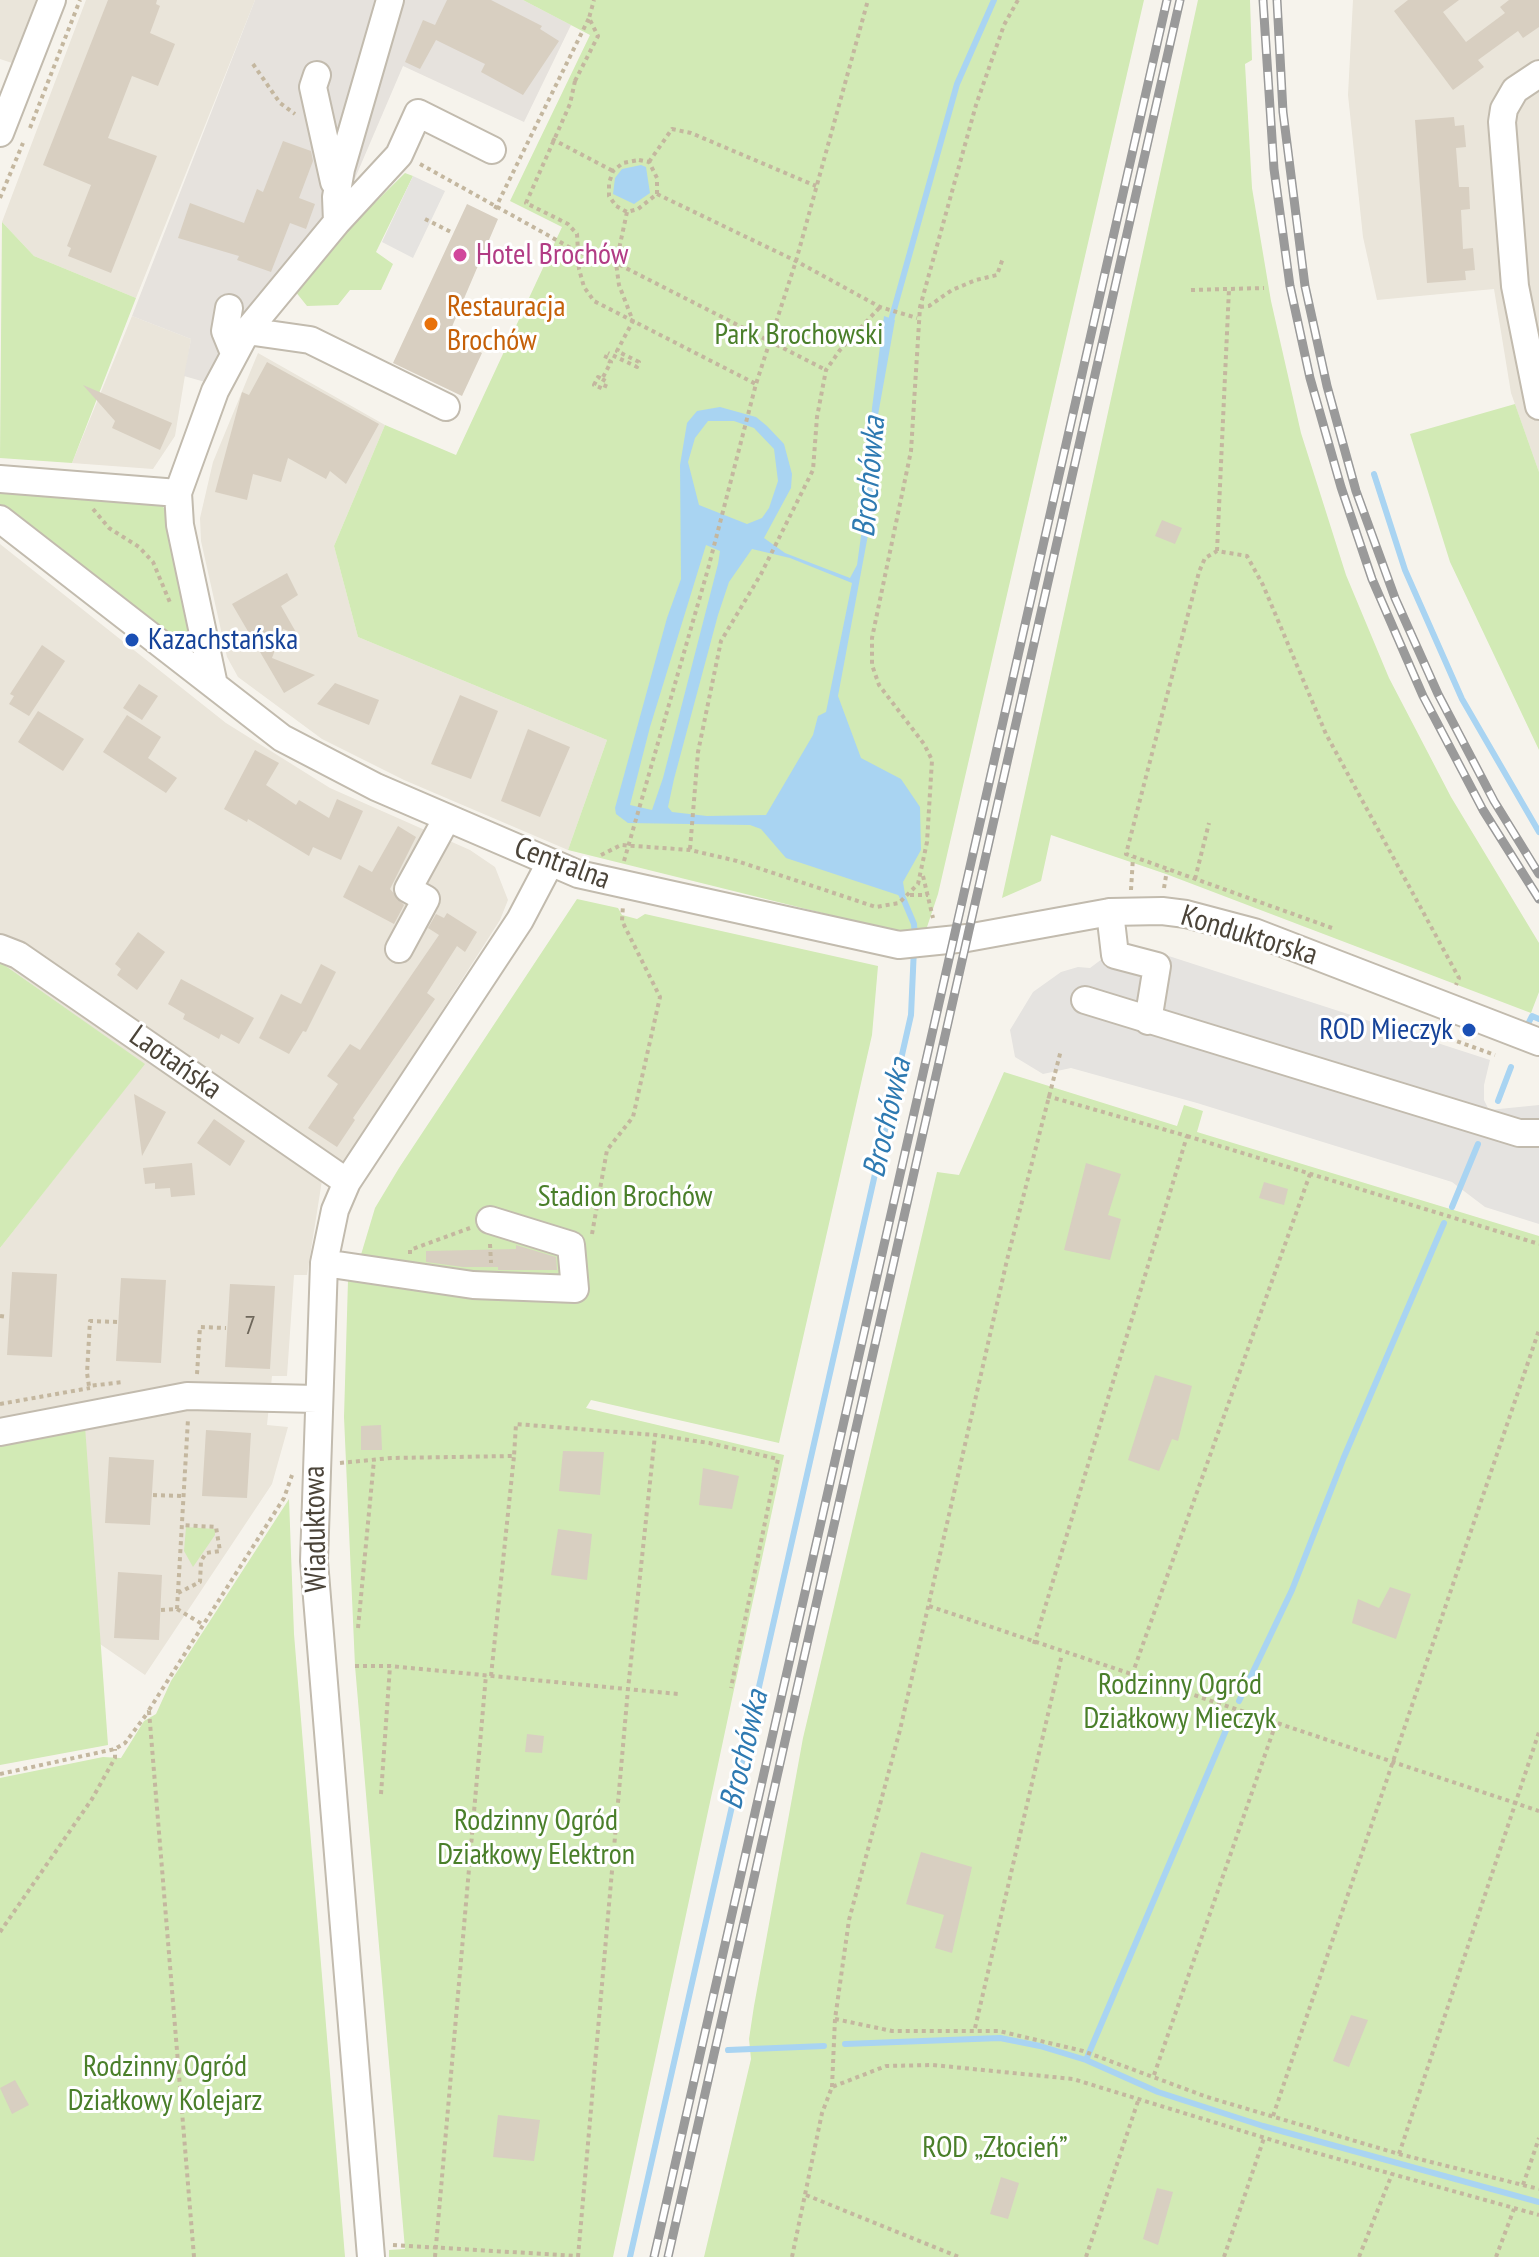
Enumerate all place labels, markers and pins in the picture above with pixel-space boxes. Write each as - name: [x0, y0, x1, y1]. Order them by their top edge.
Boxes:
- place label: Hotel Brochów: [476, 237, 628, 273]
- marker: Hotel Brochów: [451, 246, 469, 264]
- place label: Restauracja Brochów: [447, 289, 565, 360]
- marker: Restauracja Brochów: [422, 315, 440, 333]
- place label: Kazachstańska: [148, 622, 298, 658]
- marker: Kazachstańska: [123, 631, 141, 649]
- place label: ROD Mieczyk: [1319, 1012, 1453, 1048]
- marker: ROD Mieczyk: [1460, 1021, 1478, 1039]

